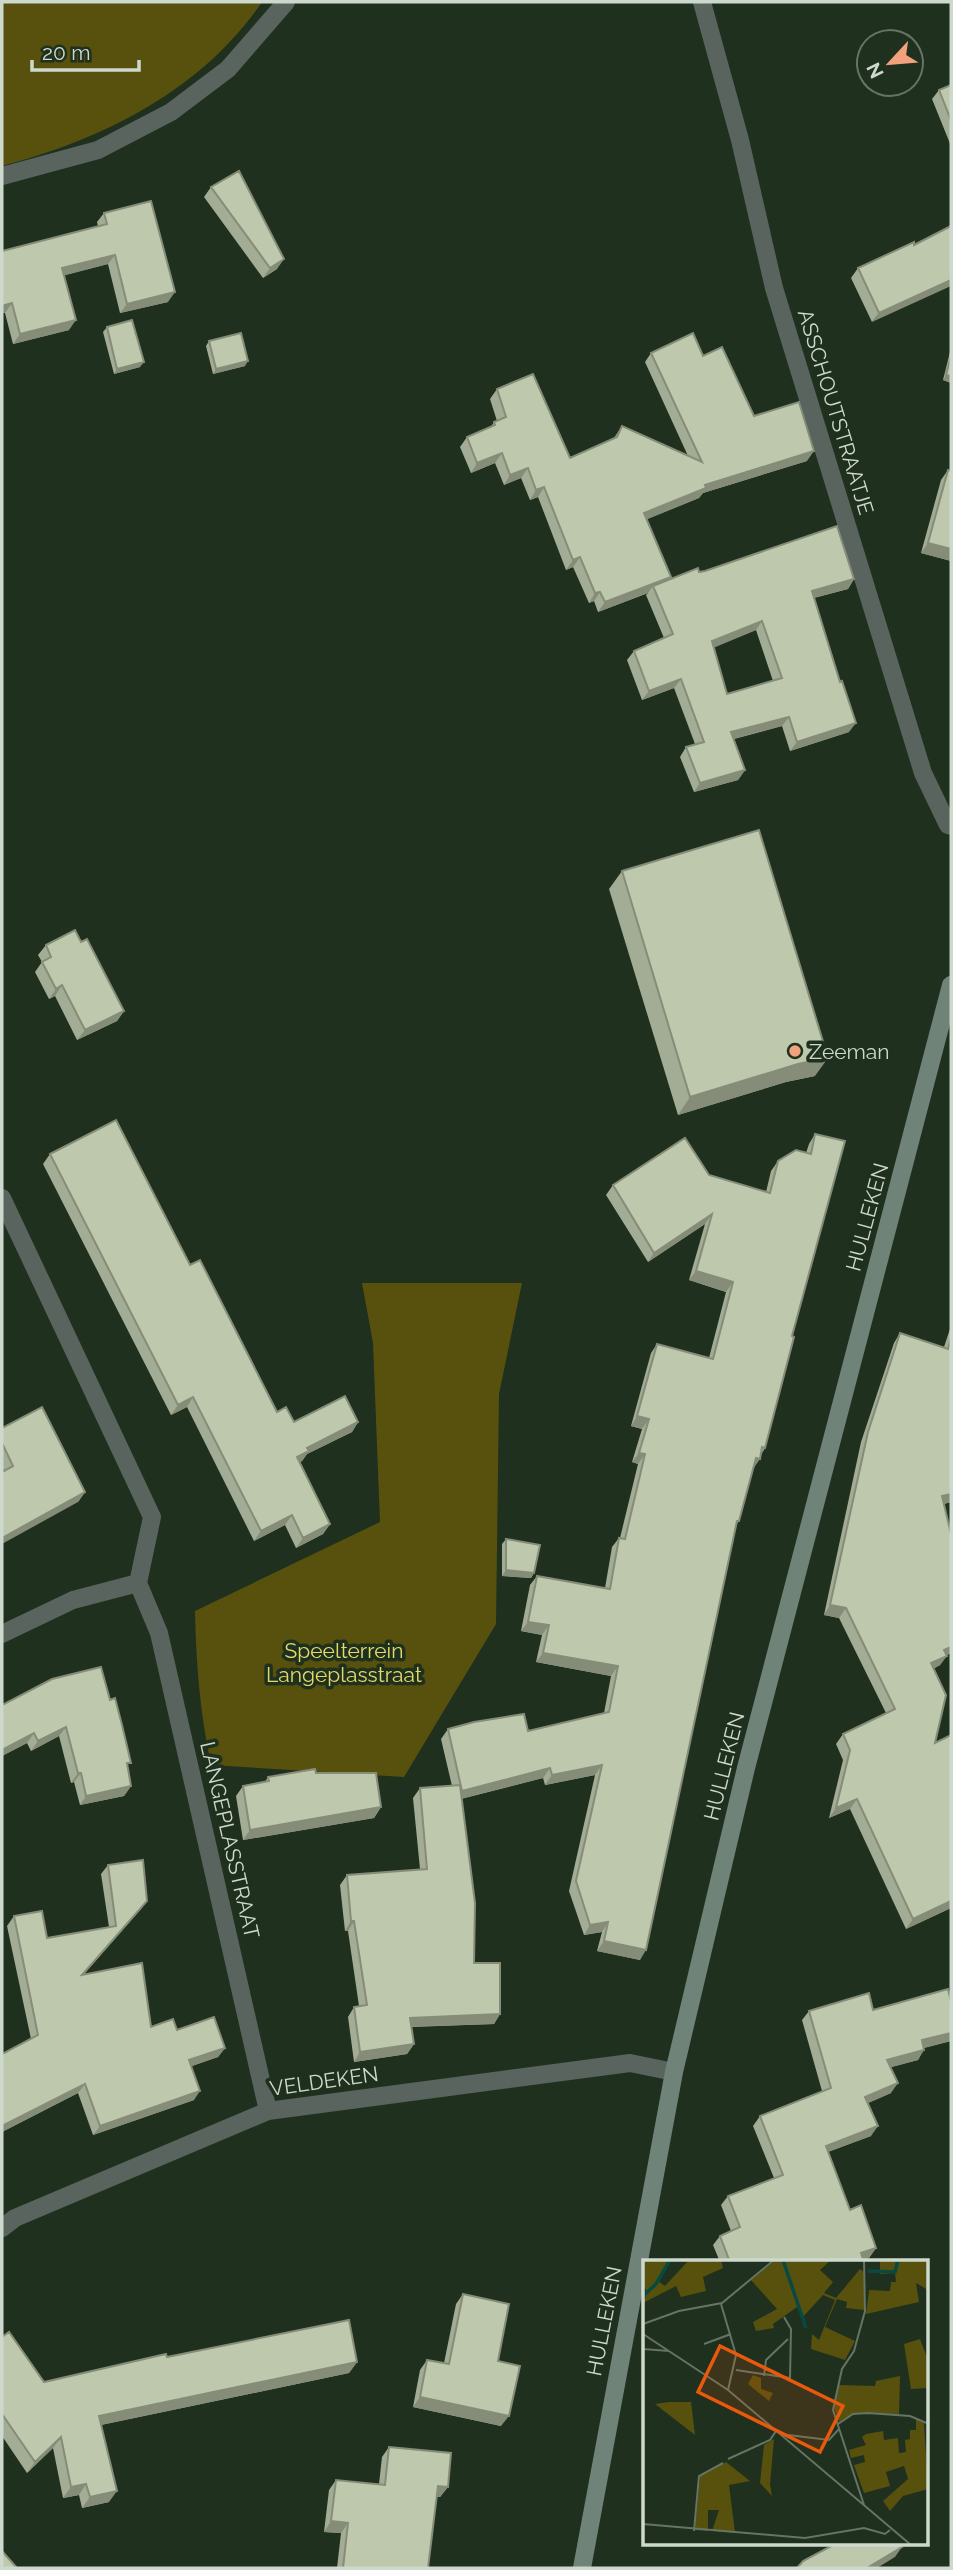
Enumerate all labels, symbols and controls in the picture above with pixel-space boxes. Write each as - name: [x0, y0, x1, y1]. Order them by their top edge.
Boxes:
- scale bar: [32, 28, 138, 72]
- north arrow: [855, 28, 925, 98]
- text: 20 m: [42, 40, 90, 65]
- text: N: [862, 59, 888, 82]
- street label: ASSCHOUTSTRAATJE: [793, 306, 879, 518]
- place label: Zeeman: [809, 1039, 890, 1064]
- marker: Zeeman: [787, 1043, 803, 1059]
- street label: HULLEKEN: [841, 1160, 893, 1274]
- park label: Speelterrein Langeplasstraat: [266, 1638, 422, 1687]
- street label: HULLEKEN: [698, 1709, 750, 1823]
- street label: LANGEPLASSTRAAT: [195, 1739, 265, 1941]
- street label: VELDEKEN: [268, 2061, 380, 2101]
- inset map: [643, 2260, 928, 2546]
- street label: HULLEKEN: [581, 2264, 627, 2378]

